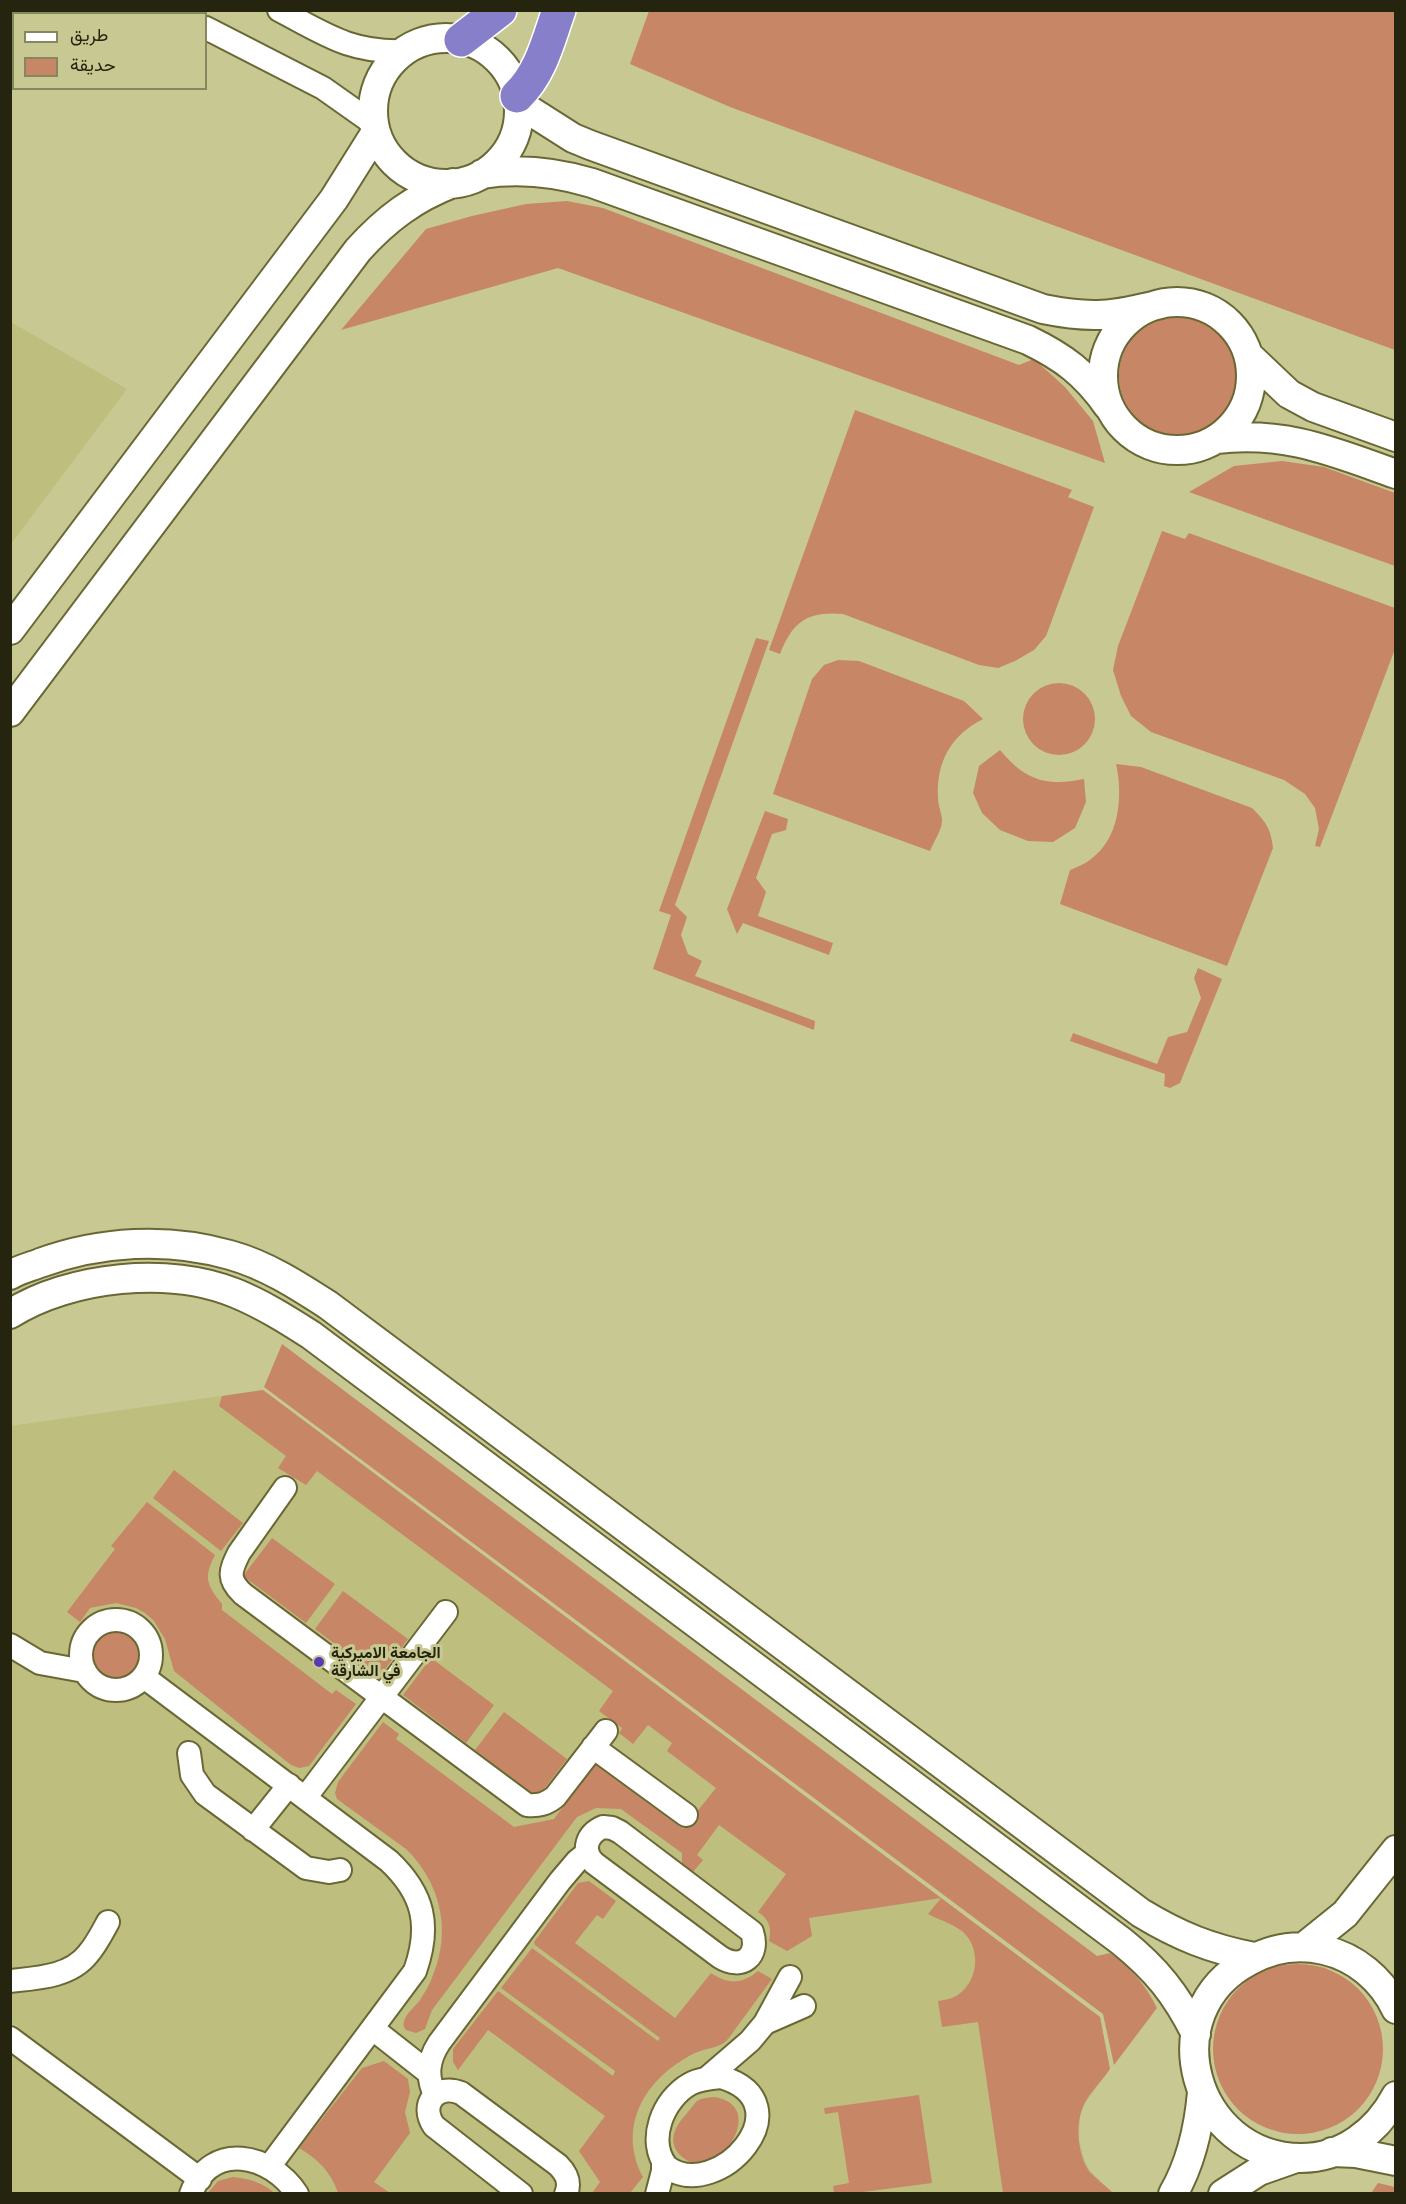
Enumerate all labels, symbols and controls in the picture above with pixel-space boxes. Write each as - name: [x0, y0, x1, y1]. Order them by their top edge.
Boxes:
- legend: [12, 12, 207, 90]
- text: طريق: [70, 23, 108, 45]
- text: حديقة: [70, 53, 116, 75]
- place label: الجامعة الاميركية في الشارقة: [331, 1643, 441, 1681]
- marker: الجامعة الاميركية في الشارقة: [312, 1655, 326, 1669]

